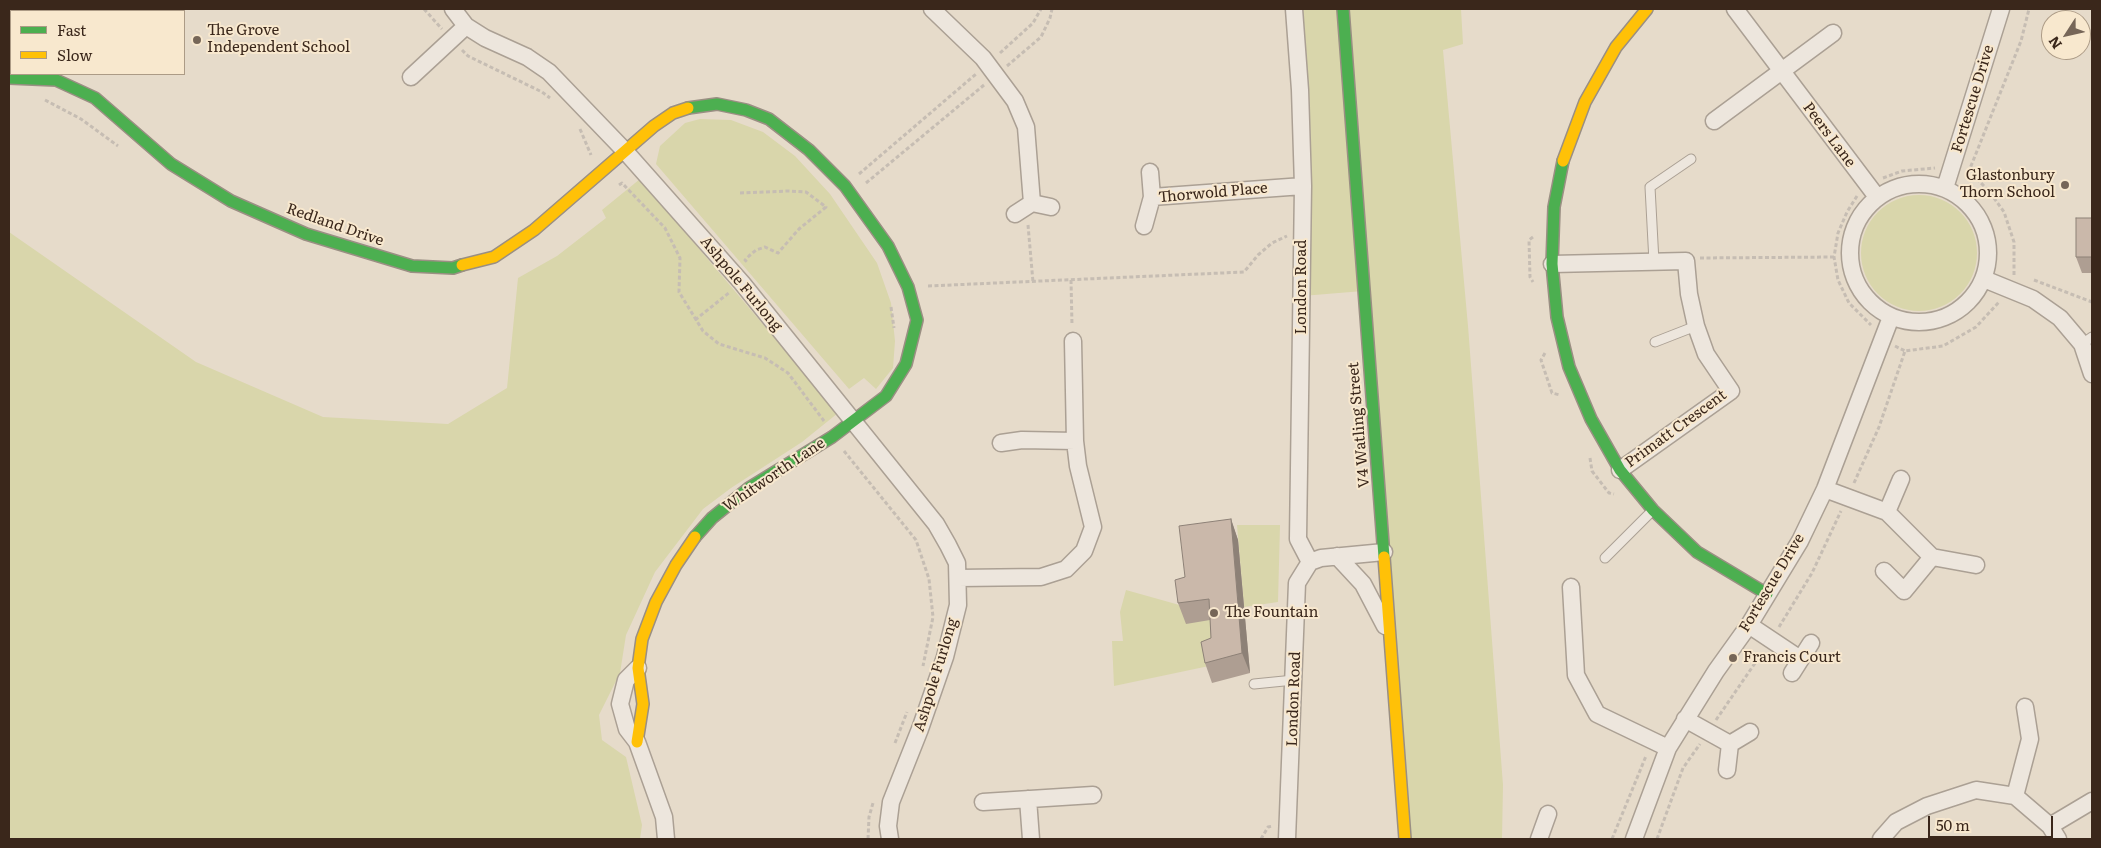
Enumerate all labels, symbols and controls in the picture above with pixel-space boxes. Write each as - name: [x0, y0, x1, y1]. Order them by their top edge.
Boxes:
- legend: [10, 10, 185, 75]
- north arrow: [2041, 10, 2091, 60]
- text: Fast: [57, 18, 86, 41]
- place label: The Grove Independent School: [207, 22, 350, 57]
- text: N: [2043, 32, 2066, 54]
- marker: The Grove Independent School: [191, 34, 203, 46]
- text: Slow: [57, 43, 92, 66]
- street label: Fortescue Drive: [1948, 43, 1998, 155]
- street label: Peers Lane: [1799, 99, 1859, 171]
- place label: Glastonbury Thorn School: [1959, 167, 2055, 202]
- street label: Thorwold Place: [1158, 179, 1268, 207]
- marker: Glastonbury Thorn School: [2059, 179, 2071, 191]
- street label: Redland Drive: [284, 200, 386, 250]
- street label: Ashpole Furlong: [696, 233, 786, 335]
- street label: London Road: [1293, 239, 1311, 335]
- street label: V4 Watling Street: [1345, 361, 1373, 489]
- street label: Primatt Crescent: [1622, 386, 1730, 472]
- street label: Whitworth Lane: [720, 434, 828, 516]
- street label: Fortescue Drive: [1735, 530, 1809, 636]
- place label: The Fountain: [1224, 604, 1318, 622]
- marker: The Fountain: [1208, 607, 1220, 619]
- street label: Ashpole Furlong: [910, 616, 962, 734]
- place label: Francis Court: [1743, 649, 1841, 667]
- street label: London Road: [1283, 651, 1305, 747]
- marker: Francis Court: [1727, 652, 1739, 664]
- scale bar: [1931, 806, 2056, 838]
- text: 50 m: [1936, 813, 1970, 836]

